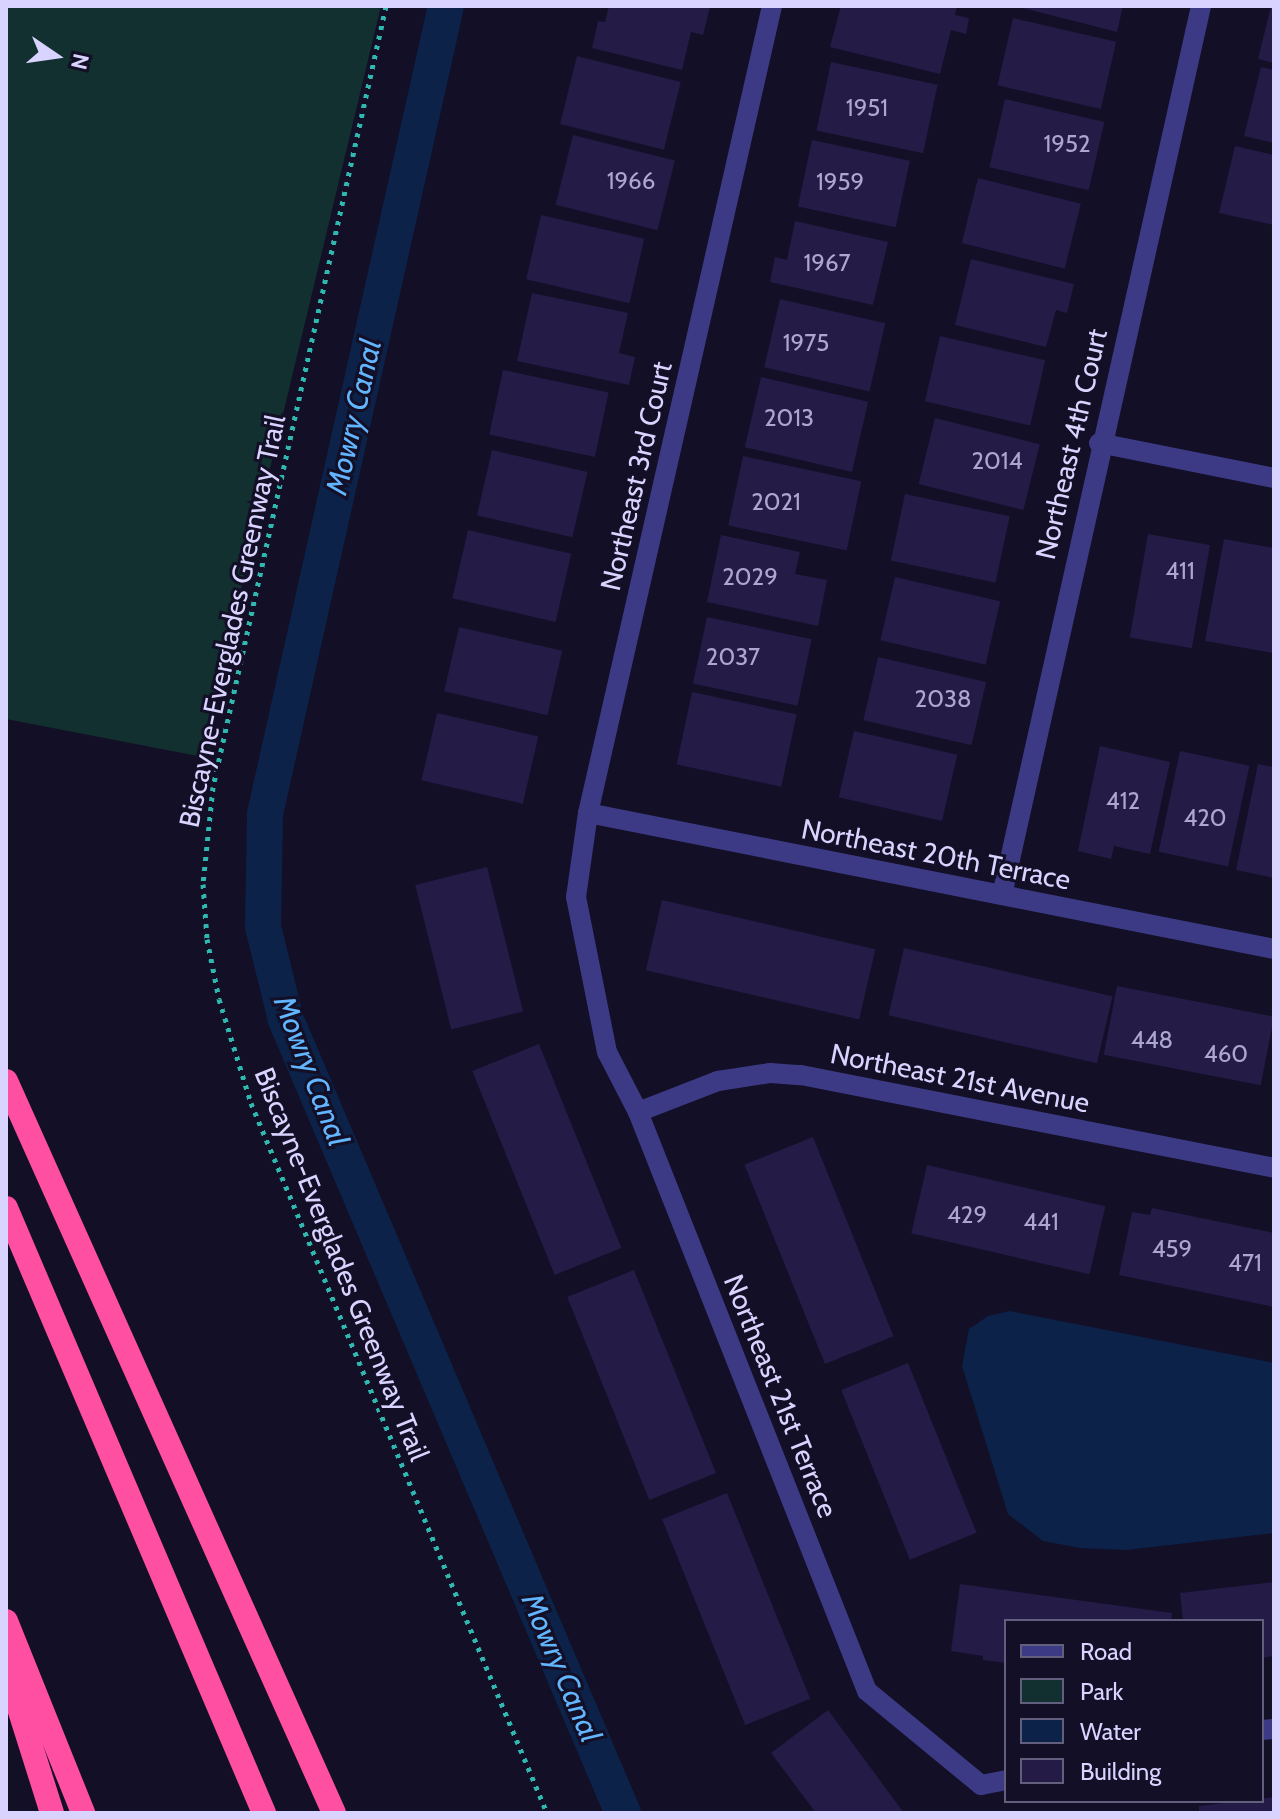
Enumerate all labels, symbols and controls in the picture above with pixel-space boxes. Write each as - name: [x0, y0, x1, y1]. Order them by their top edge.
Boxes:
- north arrow: [16, 16, 96, 96]
- text: N: [65, 51, 95, 72]
- house number: 1951: [846, 94, 888, 122]
- house number: 1952: [1043, 130, 1091, 158]
- house number: 1966: [607, 167, 655, 195]
- house number: 1959: [816, 168, 864, 196]
- house number: 1967: [804, 249, 850, 277]
- street label: Northeast 4th Court: [1028, 325, 1114, 563]
- house number: 1975: [783, 329, 829, 357]
- water label: Mowry Canal: [319, 336, 389, 498]
- street label: Northeast 3rd Court: [593, 358, 679, 594]
- house number: 2013: [764, 404, 814, 432]
- street label: Biscayne-Everglades Greenway Trail: [172, 412, 292, 830]
- house number: 2014: [971, 447, 1023, 475]
- house number: 2021: [751, 488, 801, 516]
- house number: 411: [1165, 557, 1195, 585]
- house number: 2029: [722, 563, 778, 591]
- house number: 2037: [706, 643, 760, 671]
- house number: 2038: [915, 685, 971, 713]
- house number: 412: [1106, 787, 1140, 815]
- house number: 420: [1183, 804, 1227, 832]
- street label: Northeast 20th Terrace: [799, 811, 1073, 897]
- water label: Mowry Canal: [266, 991, 356, 1151]
- house number: 448: [1131, 1026, 1173, 1054]
- street label: Northeast 21st Avenue: [828, 1036, 1092, 1120]
- house number: 460: [1204, 1040, 1248, 1068]
- street label: Biscayne-Everglades Greenway Trail: [248, 1063, 436, 1465]
- house number: 429: [947, 1201, 987, 1229]
- house number: 441: [1023, 1208, 1059, 1236]
- house number: 459: [1152, 1235, 1192, 1263]
- house number: 471: [1228, 1249, 1262, 1277]
- street label: Northeast 21st Terrace: [717, 1270, 845, 1522]
- water label: Mowry Canal: [514, 1588, 608, 1748]
- legend: [1004, 1619, 1264, 1803]
- text: Road: [1080, 1637, 1132, 1666]
- text: Park: [1080, 1677, 1123, 1706]
- text: Water: [1080, 1717, 1141, 1746]
- text: Building: [1080, 1757, 1161, 1786]

